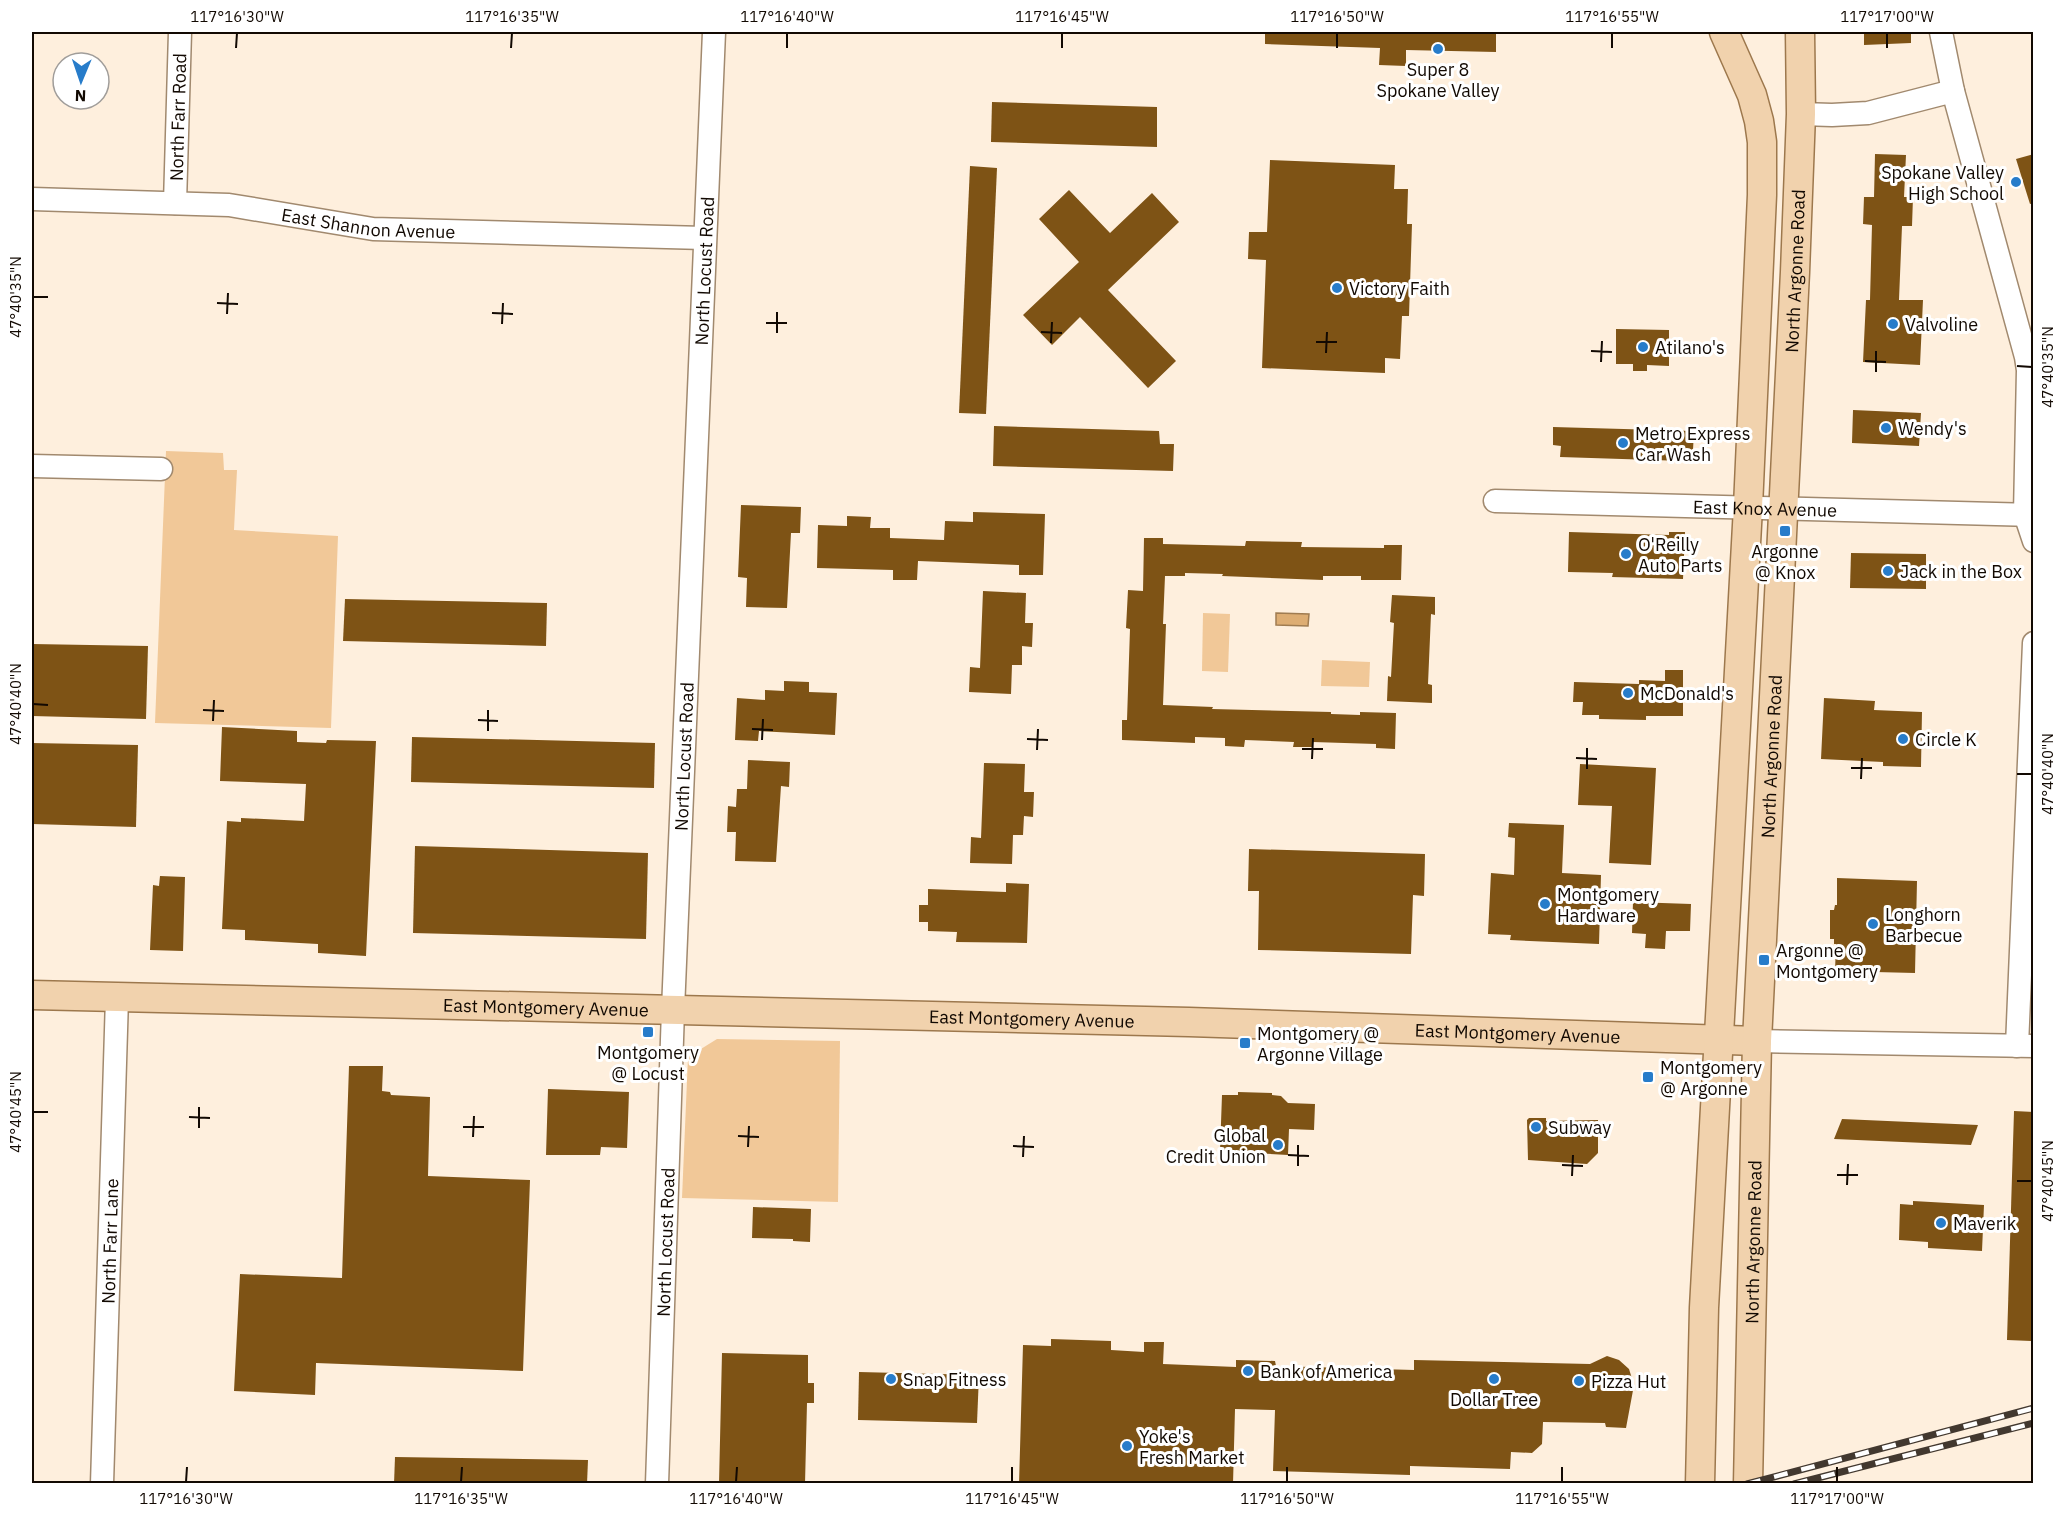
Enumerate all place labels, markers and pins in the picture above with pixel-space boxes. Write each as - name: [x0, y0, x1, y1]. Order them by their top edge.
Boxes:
- marker: Super 8 Spokane Valley: [1431, 42, 1445, 56]
- place label: Super 8 Spokane Valley: [1377, 58, 1499, 102]
- place label: Spokane Valley High School: [1881, 161, 2004, 205]
- marker: Spokane Valley High School: [2009, 175, 2023, 189]
- place label: Victory Faith: [1349, 277, 1450, 300]
- marker: Victory Faith: [1330, 281, 1344, 295]
- place label: Valvoline: [1905, 313, 1978, 336]
- marker: Valvoline: [1886, 317, 1900, 331]
- place label: Atilano's: [1655, 336, 1725, 359]
- marker: Atilano's: [1636, 340, 1650, 354]
- place label: Wendy's: [1898, 417, 1967, 440]
- marker: Wendy's: [1879, 421, 1893, 435]
- place label: Metro Express Car Wash: [1635, 422, 1751, 466]
- marker: Metro Express Car Wash: [1616, 436, 1630, 450]
- marker: Argonne @ Knox: [1778, 524, 1792, 538]
- place label: O'Reilly Auto Parts: [1638, 533, 1722, 577]
- place label: Argonne @ Knox: [1751, 540, 1819, 584]
- marker: O'Reilly Auto Parts: [1619, 547, 1633, 561]
- place label: Jack in the Box: [1900, 560, 2022, 583]
- marker: Jack in the Box: [1881, 564, 1895, 578]
- place label: McDonald's: [1640, 682, 1734, 705]
- marker: McDonald's: [1621, 686, 1635, 700]
- place label: Circle K: [1915, 728, 1977, 751]
- marker: Circle K: [1896, 732, 1910, 746]
- place label: Montgomery Hardware: [1557, 883, 1659, 927]
- marker: Montgomery Hardware: [1538, 897, 1552, 911]
- place label: Longhorn Barbecue: [1885, 903, 1963, 947]
- marker: Longhorn Barbecue: [1866, 917, 1880, 931]
- place label: Argonne @ Montgomery: [1776, 939, 1878, 983]
- marker: Argonne @ Montgomery: [1757, 953, 1771, 967]
- place label: Montgomery @ Argonne Village: [1257, 1022, 1383, 1066]
- marker: Montgomery @ Locust: [641, 1025, 655, 1039]
- marker: Montgomery @ Argonne Village: [1238, 1036, 1252, 1050]
- place label: Montgomery @ Locust: [597, 1041, 699, 1085]
- place label: Montgomery @ Argonne: [1660, 1056, 1762, 1100]
- marker: Montgomery @ Argonne: [1641, 1070, 1655, 1084]
- place label: Subway: [1548, 1116, 1611, 1139]
- marker: Subway: [1529, 1120, 1543, 1134]
- place label: Global Credit Union: [1166, 1124, 1266, 1168]
- marker: Global Credit Union: [1271, 1138, 1285, 1152]
- place label: Maverik: [1953, 1212, 2017, 1235]
- marker: Maverik: [1934, 1216, 1948, 1230]
- place label: Bank of America: [1260, 1360, 1393, 1383]
- marker: Bank of America: [1241, 1364, 1255, 1378]
- place label: Snap Fitness: [903, 1368, 1006, 1391]
- place label: Pizza Hut: [1591, 1370, 1666, 1393]
- marker: Snap Fitness: [884, 1372, 898, 1386]
- marker: Dollar Tree: [1487, 1372, 1501, 1386]
- marker: Pizza Hut: [1572, 1374, 1586, 1388]
- place label: Dollar Tree: [1450, 1388, 1538, 1411]
- place label: Yoke's Fresh Market: [1139, 1425, 1245, 1469]
- marker: Yoke's Fresh Market: [1120, 1439, 1134, 1453]

